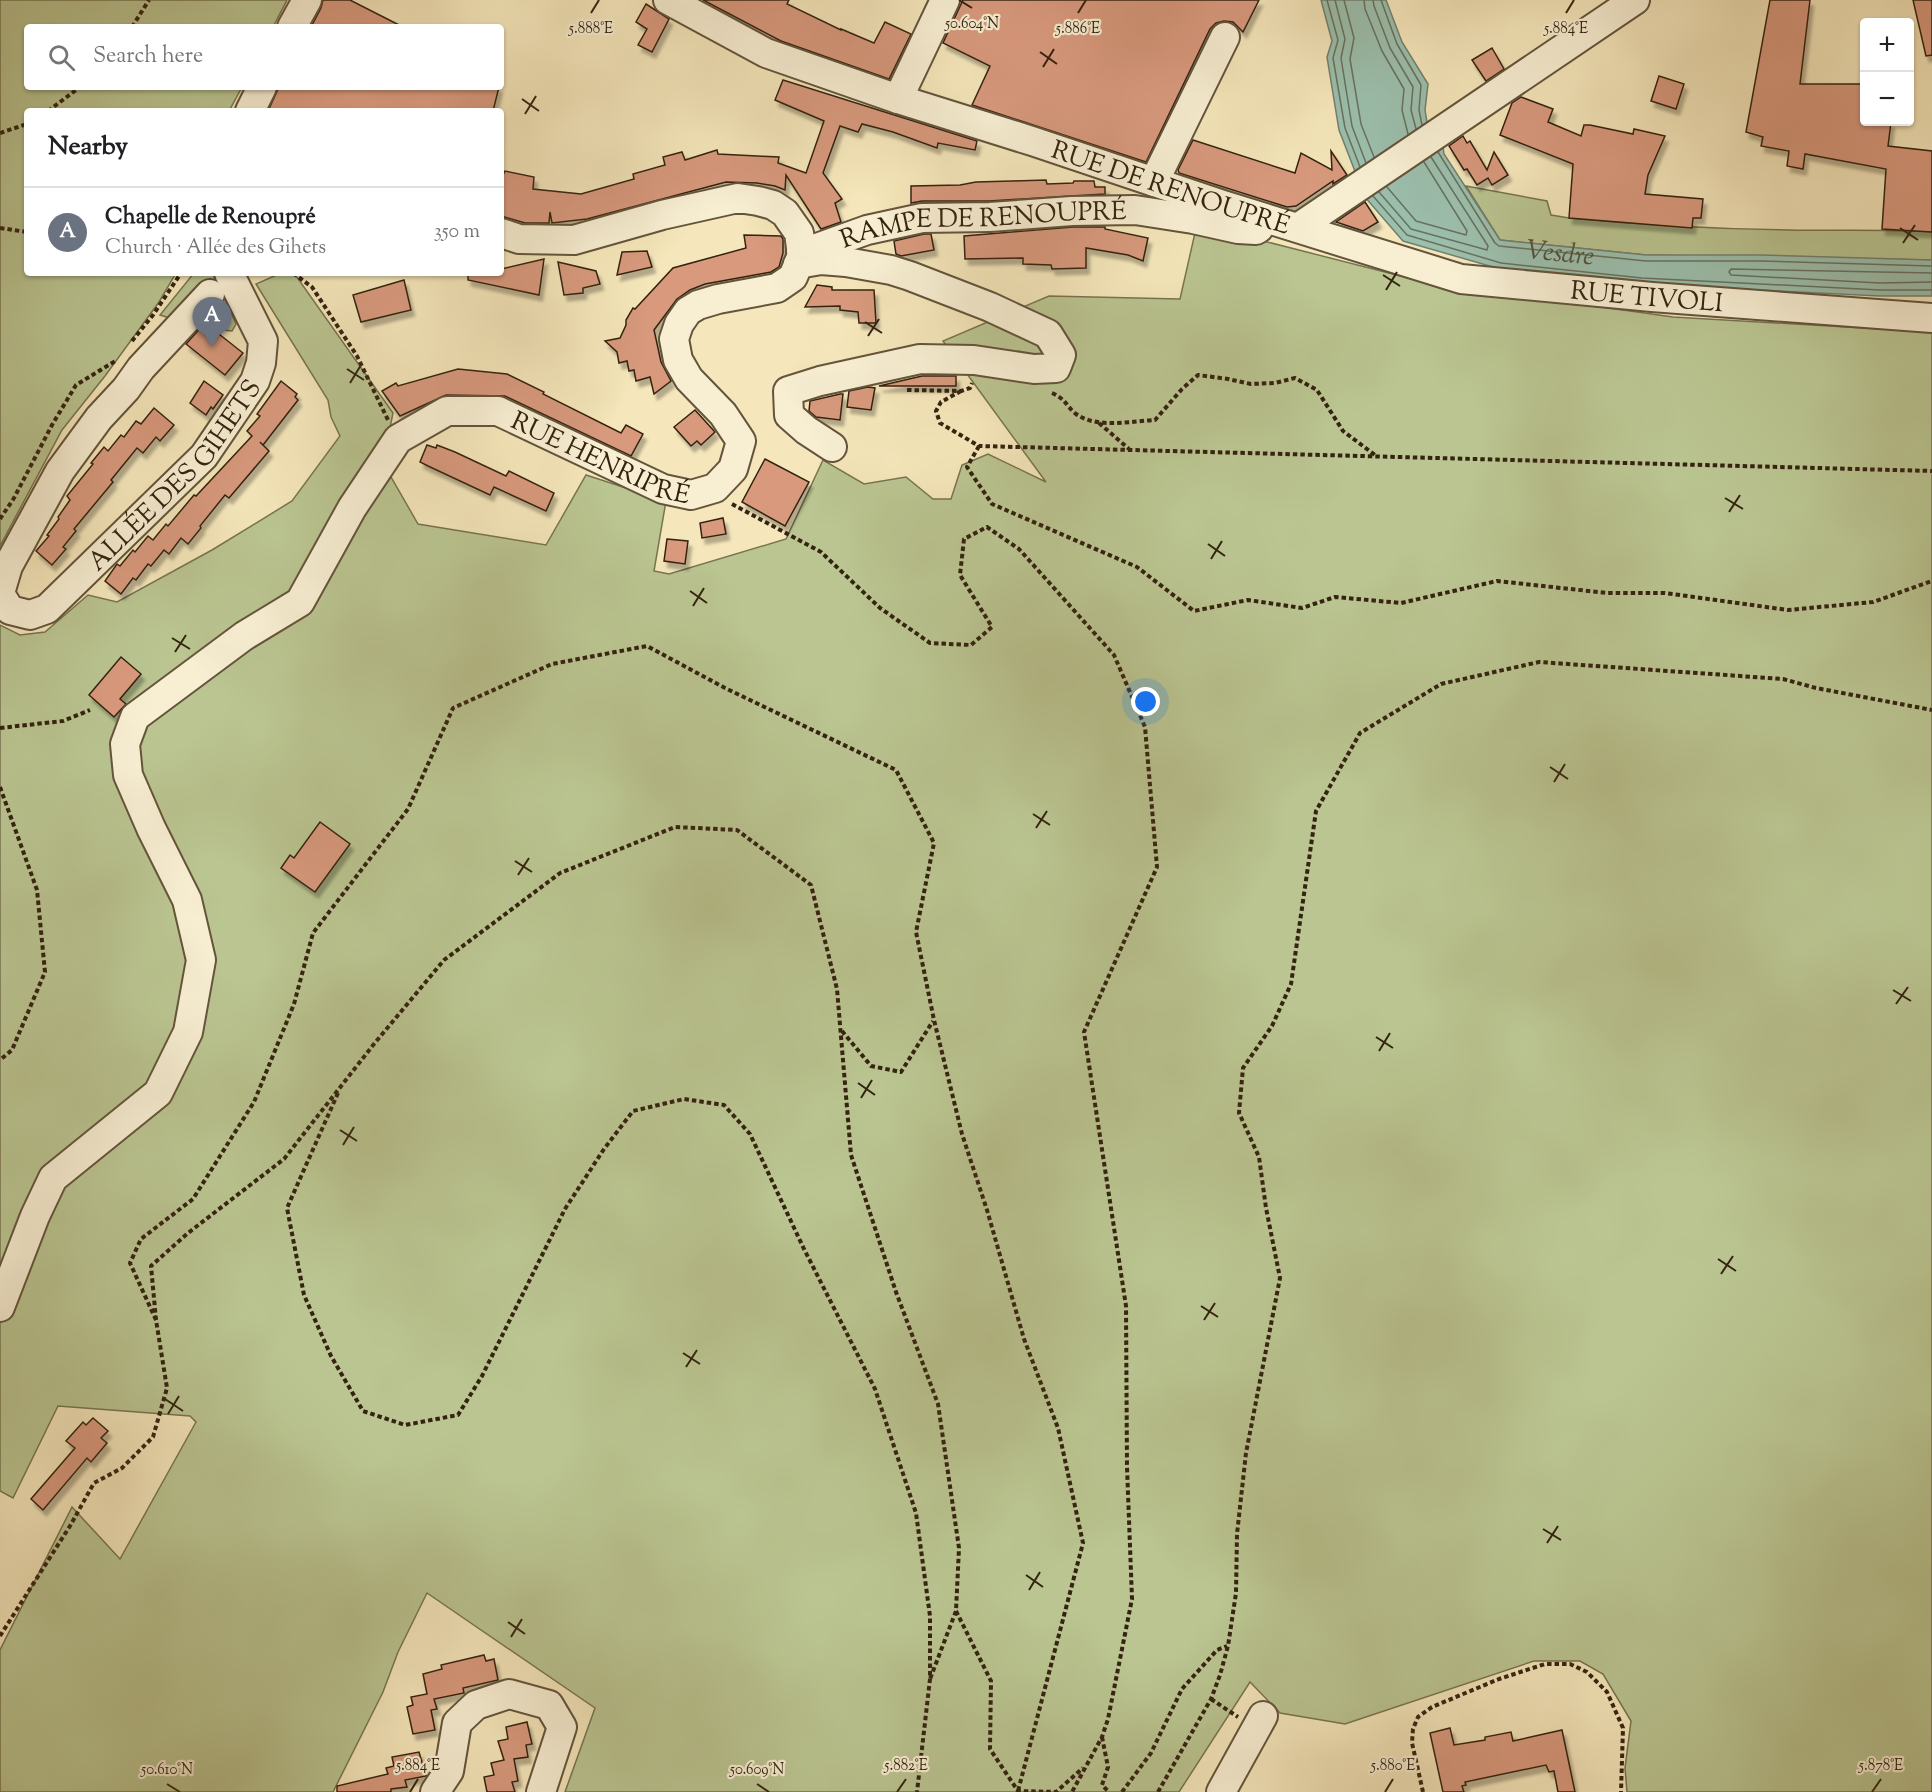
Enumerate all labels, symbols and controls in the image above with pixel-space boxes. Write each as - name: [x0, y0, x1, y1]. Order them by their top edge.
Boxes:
- text: 50.604°N: [944, 14, 999, 35]
- map controls: [1860, 18, 1914, 126]
- button: +: [1860, 18, 1914, 72]
- text: 5.888°E: [568, 19, 613, 40]
- text: 5.886°E: [1055, 19, 1100, 40]
- text: 5.884°E: [1543, 19, 1588, 40]
- search box: [24, 24, 504, 90]
- icon: search: [45, 41, 78, 74]
- text: Search here: [93, 41, 203, 73]
- button: −: [1860, 72, 1914, 126]
- text: Nearby: [48, 129, 128, 166]
- street label: RUE DE RENOUPRÉ: [1046, 133, 1294, 246]
- street label: RAMPE DE RENOUPRÉ: [835, 194, 1127, 259]
- text: Chapelle de Renoupré: [105, 202, 316, 234]
- text: A: [59, 218, 76, 247]
- text: 350 m: [434, 218, 480, 247]
- water label: Vesdre: [1524, 232, 1596, 278]
- text: Church · Allée des Gihets: [105, 234, 326, 263]
- street label: RUE TIVOLI: [1569, 273, 1725, 323]
- pin: A: [192, 298, 232, 347]
- street label: ALLÉE DES GIHETS: [80, 373, 272, 581]
- street label: RUE HENRIPRÉ: [504, 404, 693, 515]
- your location: [1131, 687, 1160, 716]
- text: 5.884°E: [395, 1756, 440, 1777]
- text: 5.882°E: [883, 1756, 928, 1777]
- text: 5.880°E: [1370, 1756, 1415, 1777]
- text: 5.878°E: [1858, 1756, 1903, 1777]
- text: 50.610°N: [140, 1760, 193, 1781]
- text: 50.609°N: [729, 1760, 784, 1781]

